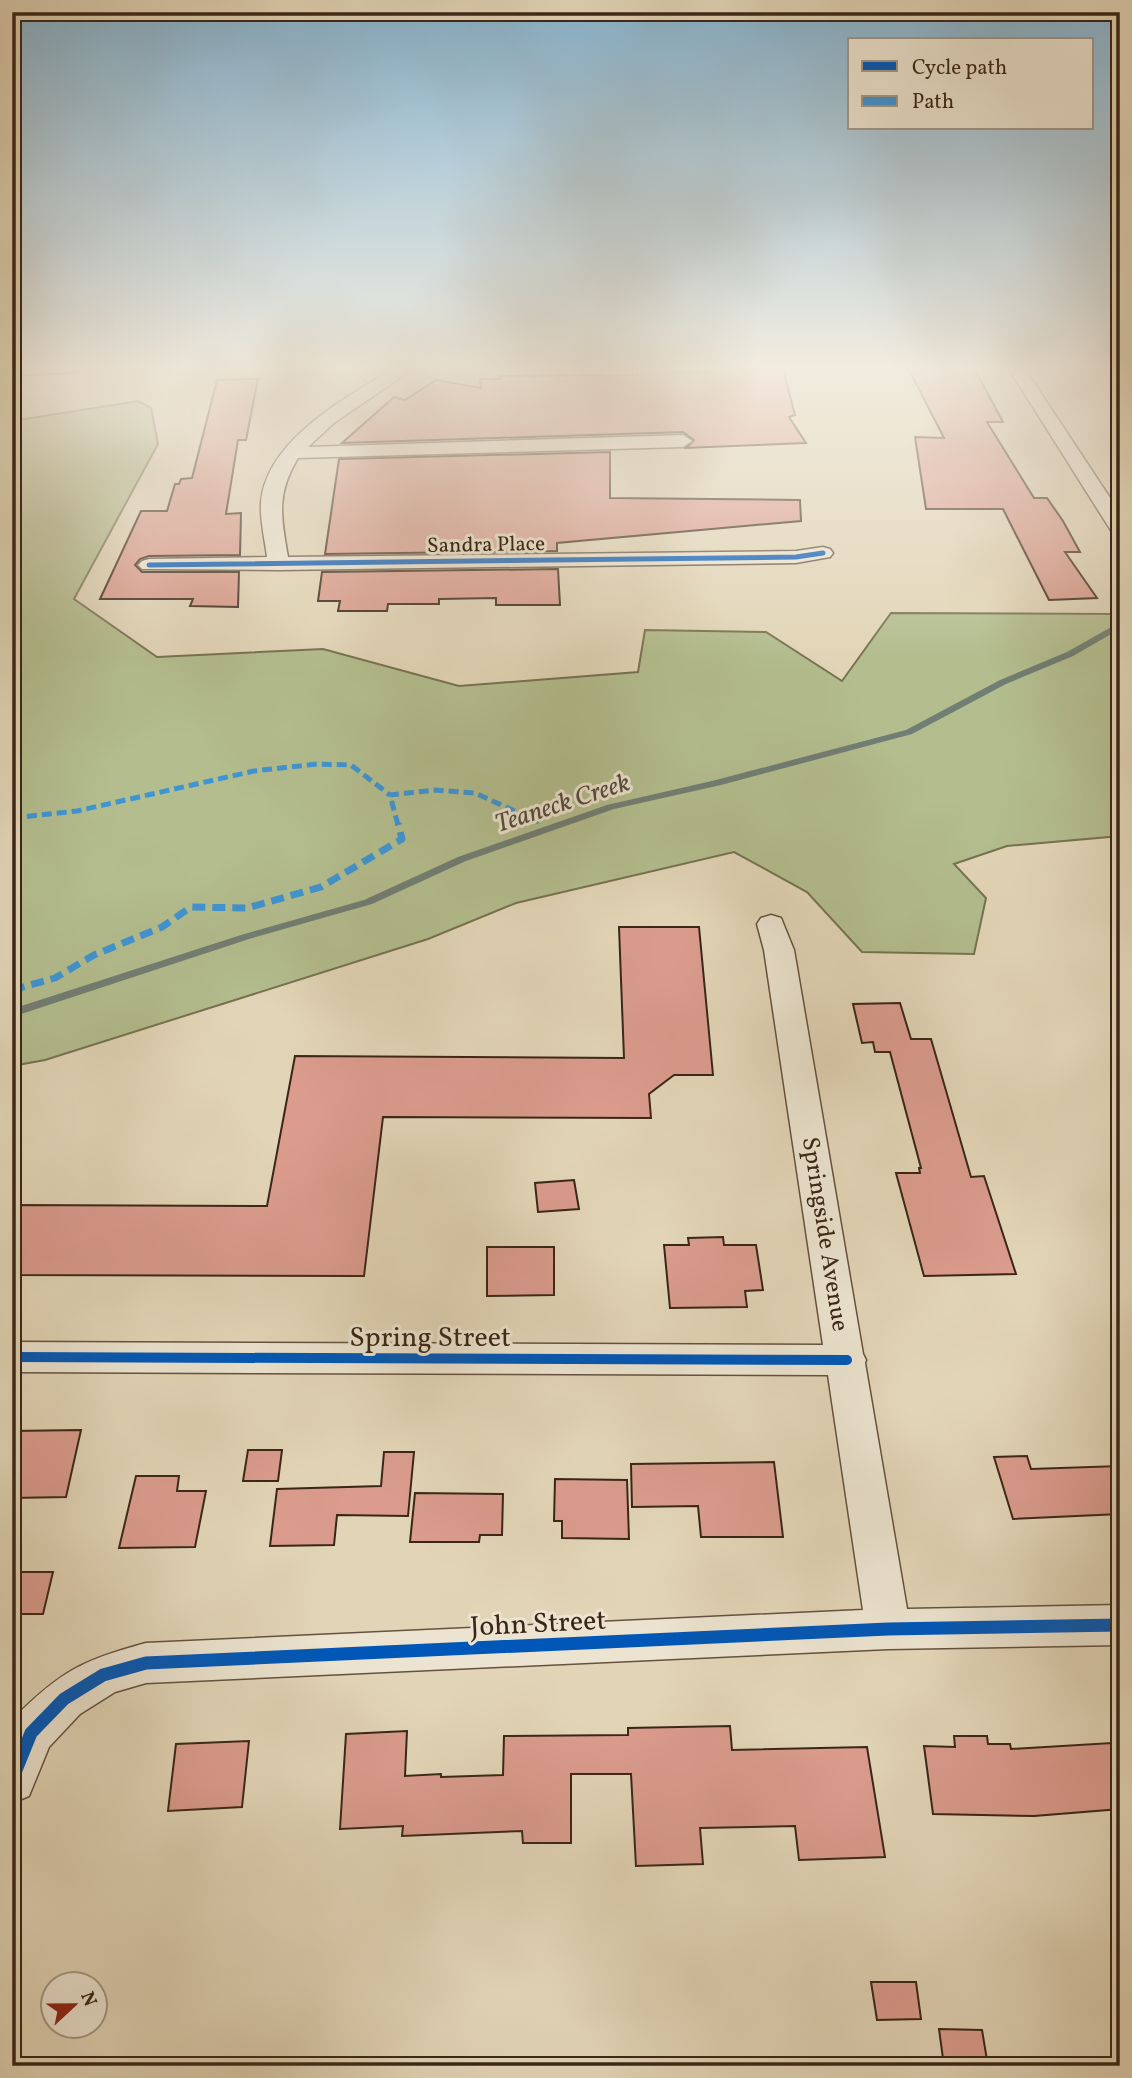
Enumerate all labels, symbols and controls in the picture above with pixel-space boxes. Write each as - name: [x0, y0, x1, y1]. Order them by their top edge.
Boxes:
- legend: [848, 38, 1094, 130]
- text: Cycle path: [912, 54, 1007, 83]
- text: Path: [912, 88, 954, 117]
- street label: Sandra Place: [427, 530, 545, 561]
- water label: Teaneck Creek: [490, 765, 635, 843]
- street label: Springside Avenue: [792, 1135, 856, 1334]
- street label: Spring Street: [349, 1319, 511, 1358]
- street label: John Street: [469, 1601, 607, 1648]
- north arrow: [38, 1969, 108, 2039]
- text: N: [73, 1988, 103, 2011]

